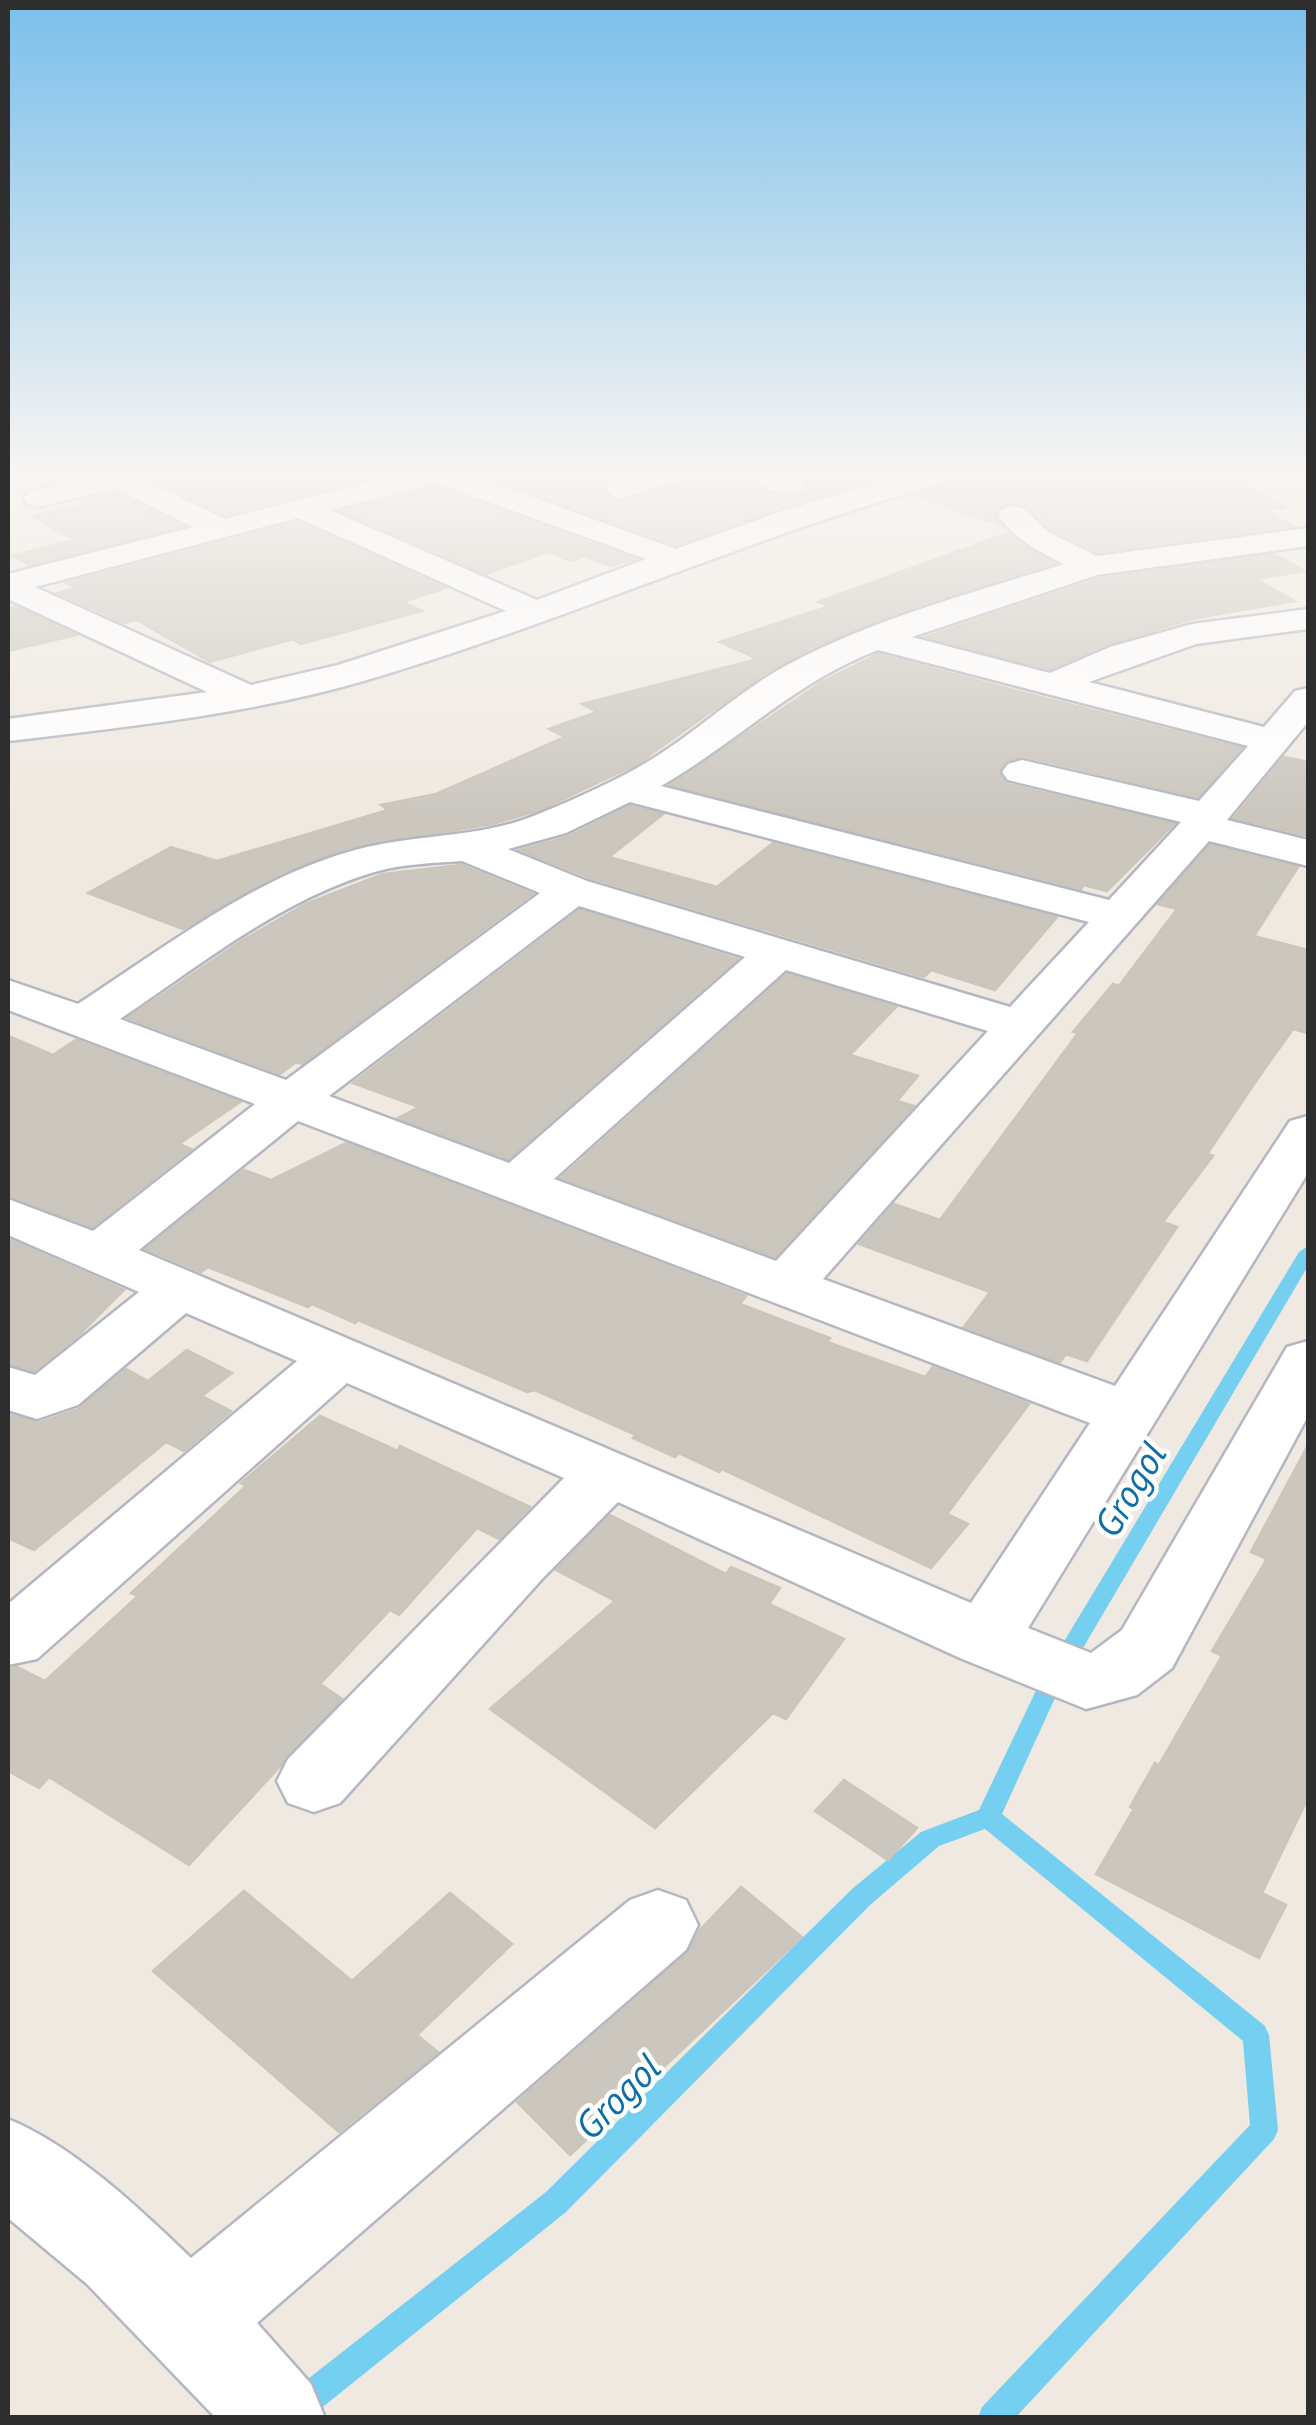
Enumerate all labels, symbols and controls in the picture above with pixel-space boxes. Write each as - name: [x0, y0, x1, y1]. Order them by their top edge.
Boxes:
- water label: Grogol: [1082, 1433, 1176, 1545]
- water label: Grogol: [564, 2043, 670, 2149]

